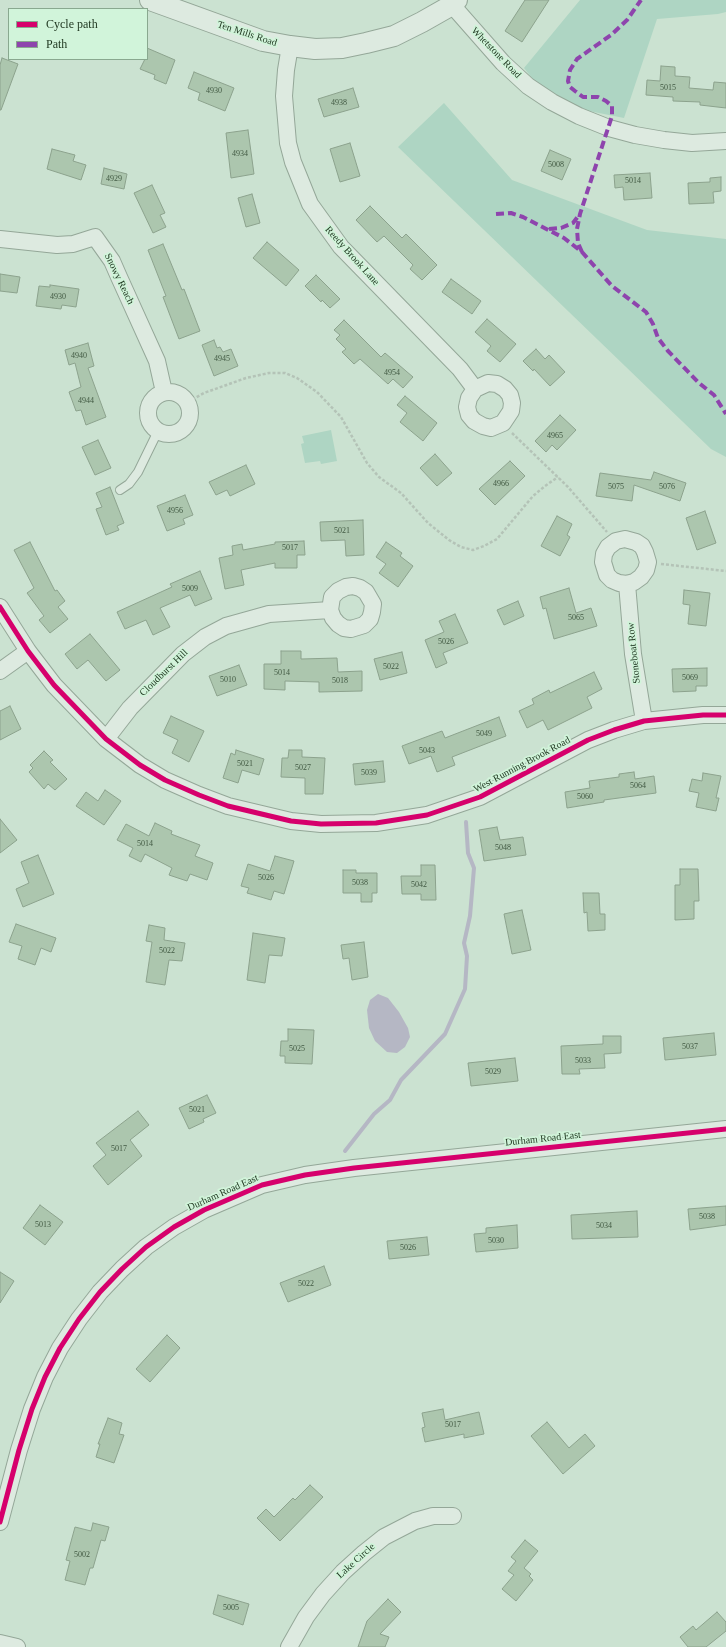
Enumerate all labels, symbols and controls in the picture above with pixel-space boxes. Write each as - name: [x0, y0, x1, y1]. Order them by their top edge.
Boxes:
- legend: [8, 8, 148, 60]
- text: Cycle path: [46, 17, 98, 31]
- street label: Ten Mills Road: [216, 19, 278, 49]
- street label: Whetstone Road: [469, 25, 523, 81]
- text: Path: [46, 37, 67, 51]
- house number: 5015: [660, 83, 676, 93]
- house number: 4930: [206, 86, 222, 96]
- house number: 4938: [331, 98, 347, 108]
- house number: 4934: [232, 149, 248, 159]
- house number: 5008: [548, 160, 564, 170]
- house number: 4929: [106, 174, 122, 184]
- house number: 5014: [625, 176, 641, 186]
- street label: Reedy Brook Lane: [322, 224, 382, 288]
- street label: Snowy Reach: [101, 252, 137, 306]
- house number: 4930: [50, 292, 66, 302]
- house number: 4940: [71, 351, 87, 361]
- house number: 4945: [214, 354, 230, 364]
- house number: 4954: [384, 368, 400, 378]
- house number: 4944: [78, 396, 94, 406]
- house number: 4965: [547, 431, 563, 441]
- house number: 4966: [493, 479, 509, 489]
- house number: 5075: [608, 482, 624, 492]
- house number: 5076: [659, 482, 675, 492]
- house number: 4956: [167, 506, 183, 516]
- house number: 5021: [334, 526, 350, 536]
- house number: 5017: [282, 543, 298, 553]
- house number: 5009: [182, 584, 198, 594]
- house number: 5065: [568, 613, 584, 623]
- street label: Stoneboat Row: [625, 622, 643, 684]
- house number: 5026: [438, 637, 454, 647]
- street label: Cloudburst Hill: [137, 647, 191, 699]
- house number: 5022: [383, 662, 399, 672]
- house number: 5014: [274, 668, 290, 678]
- house number: 5069: [682, 673, 698, 683]
- house number: 5010: [220, 675, 236, 685]
- house number: 5018: [332, 676, 348, 686]
- house number: 5049: [476, 729, 492, 739]
- street label: West Running Brook Road: [472, 734, 572, 796]
- house number: 5043: [419, 746, 435, 756]
- house number: 5021: [237, 759, 253, 769]
- house number: 5027: [295, 763, 311, 773]
- house number: 5039: [361, 768, 377, 778]
- house number: 5064: [630, 781, 646, 791]
- house number: 5060: [577, 792, 593, 802]
- house number: 5014: [137, 839, 153, 849]
- house number: 5048: [495, 843, 511, 853]
- house number: 5026: [258, 873, 274, 883]
- house number: 5038: [352, 878, 368, 888]
- house number: 5042: [411, 880, 427, 890]
- house number: 5022: [159, 946, 175, 956]
- house number: 5037: [682, 1042, 698, 1052]
- house number: 5025: [289, 1044, 305, 1054]
- house number: 5033: [575, 1056, 591, 1066]
- house number: 5029: [485, 1067, 501, 1077]
- house number: 5021: [189, 1105, 205, 1115]
- street label: Durham Road East: [505, 1129, 581, 1149]
- house number: 5017: [111, 1144, 127, 1154]
- street label: Durham Road East: [186, 1172, 260, 1214]
- house number: 5038: [699, 1212, 715, 1222]
- house number: 5013: [35, 1220, 51, 1230]
- house number: 5034: [596, 1221, 612, 1231]
- house number: 5030: [488, 1236, 504, 1246]
- house number: 5026: [400, 1243, 416, 1253]
- house number: 5022: [298, 1279, 314, 1289]
- house number: 5017: [445, 1420, 461, 1430]
- street label: Lake Circle: [335, 1541, 377, 1581]
- house number: 5002: [74, 1550, 90, 1560]
- house number: 5005: [223, 1603, 239, 1613]

